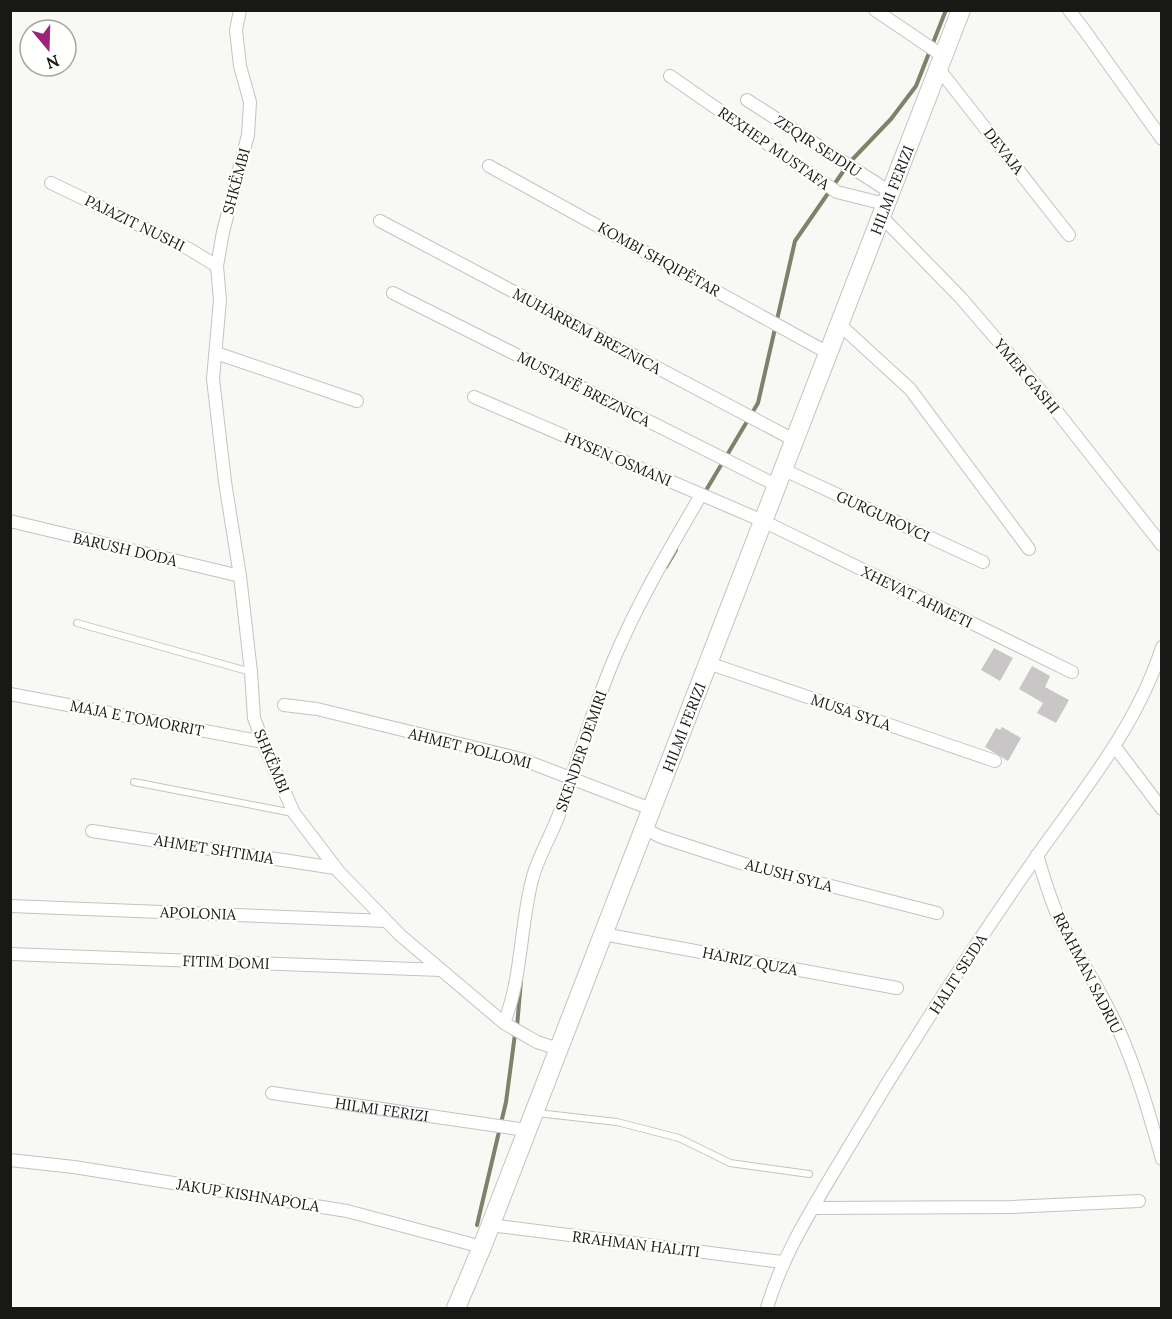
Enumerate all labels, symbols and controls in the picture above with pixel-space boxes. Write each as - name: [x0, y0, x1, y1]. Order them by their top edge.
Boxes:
- north arrow: [18, 18, 78, 78]
- text: N: [44, 51, 62, 74]
- street label: REXHEP MUSTAFA: [715, 102, 834, 194]
- street label: ZEQIR SEJDIU: [771, 111, 865, 181]
- street label: DEVAJA: [980, 124, 1029, 179]
- street label: HILMI FERIZI: [865, 142, 917, 237]
- street label: SHKËMBI: [218, 146, 254, 216]
- street label: PAJAZIT NUSHI: [82, 191, 188, 255]
- street label: KOMBI SHQIPËTAR: [595, 217, 724, 301]
- street label: MUHARREM BREZNICA: [510, 284, 665, 378]
- street label: YMER GASHI: [990, 334, 1064, 417]
- street label: MUSTAFË BREZNICA: [514, 347, 654, 431]
- street label: HYSEN OSMANI: [562, 428, 674, 490]
- street label: GURGUROVCI: [833, 486, 933, 546]
- street label: BARUSH DODA: [71, 528, 180, 570]
- street label: XHEVAT AHMETI: [858, 562, 976, 632]
- street label: HILMI FERIZI: [657, 679, 709, 774]
- street label: SKENDER DEMIRI: [551, 688, 611, 814]
- street label: MUSA SYLA: [809, 689, 894, 735]
- street label: MAJA E TOMORRIT: [68, 696, 206, 740]
- street label: AHMET POLLOMI: [405, 723, 534, 772]
- street label: SHKËMBI: [250, 726, 294, 796]
- street label: AHMET SHTIMJA: [152, 830, 276, 868]
- street label: ALUSH SYLA: [742, 854, 835, 896]
- street label: APOLONIA: [159, 902, 237, 924]
- street label: RRAHMAN SADRIU: [1049, 909, 1127, 1037]
- street label: HALIT SEJDA: [925, 930, 991, 1018]
- street label: HAJRIZ QUZA: [701, 942, 800, 980]
- street label: FITIM DOMI: [182, 951, 270, 973]
- street label: HILMI FERIZI: [334, 1093, 430, 1125]
- street label: JAKUP KISHNAPOLA: [174, 1174, 321, 1216]
- street label: RRAHMAN HALITI: [571, 1227, 701, 1261]

